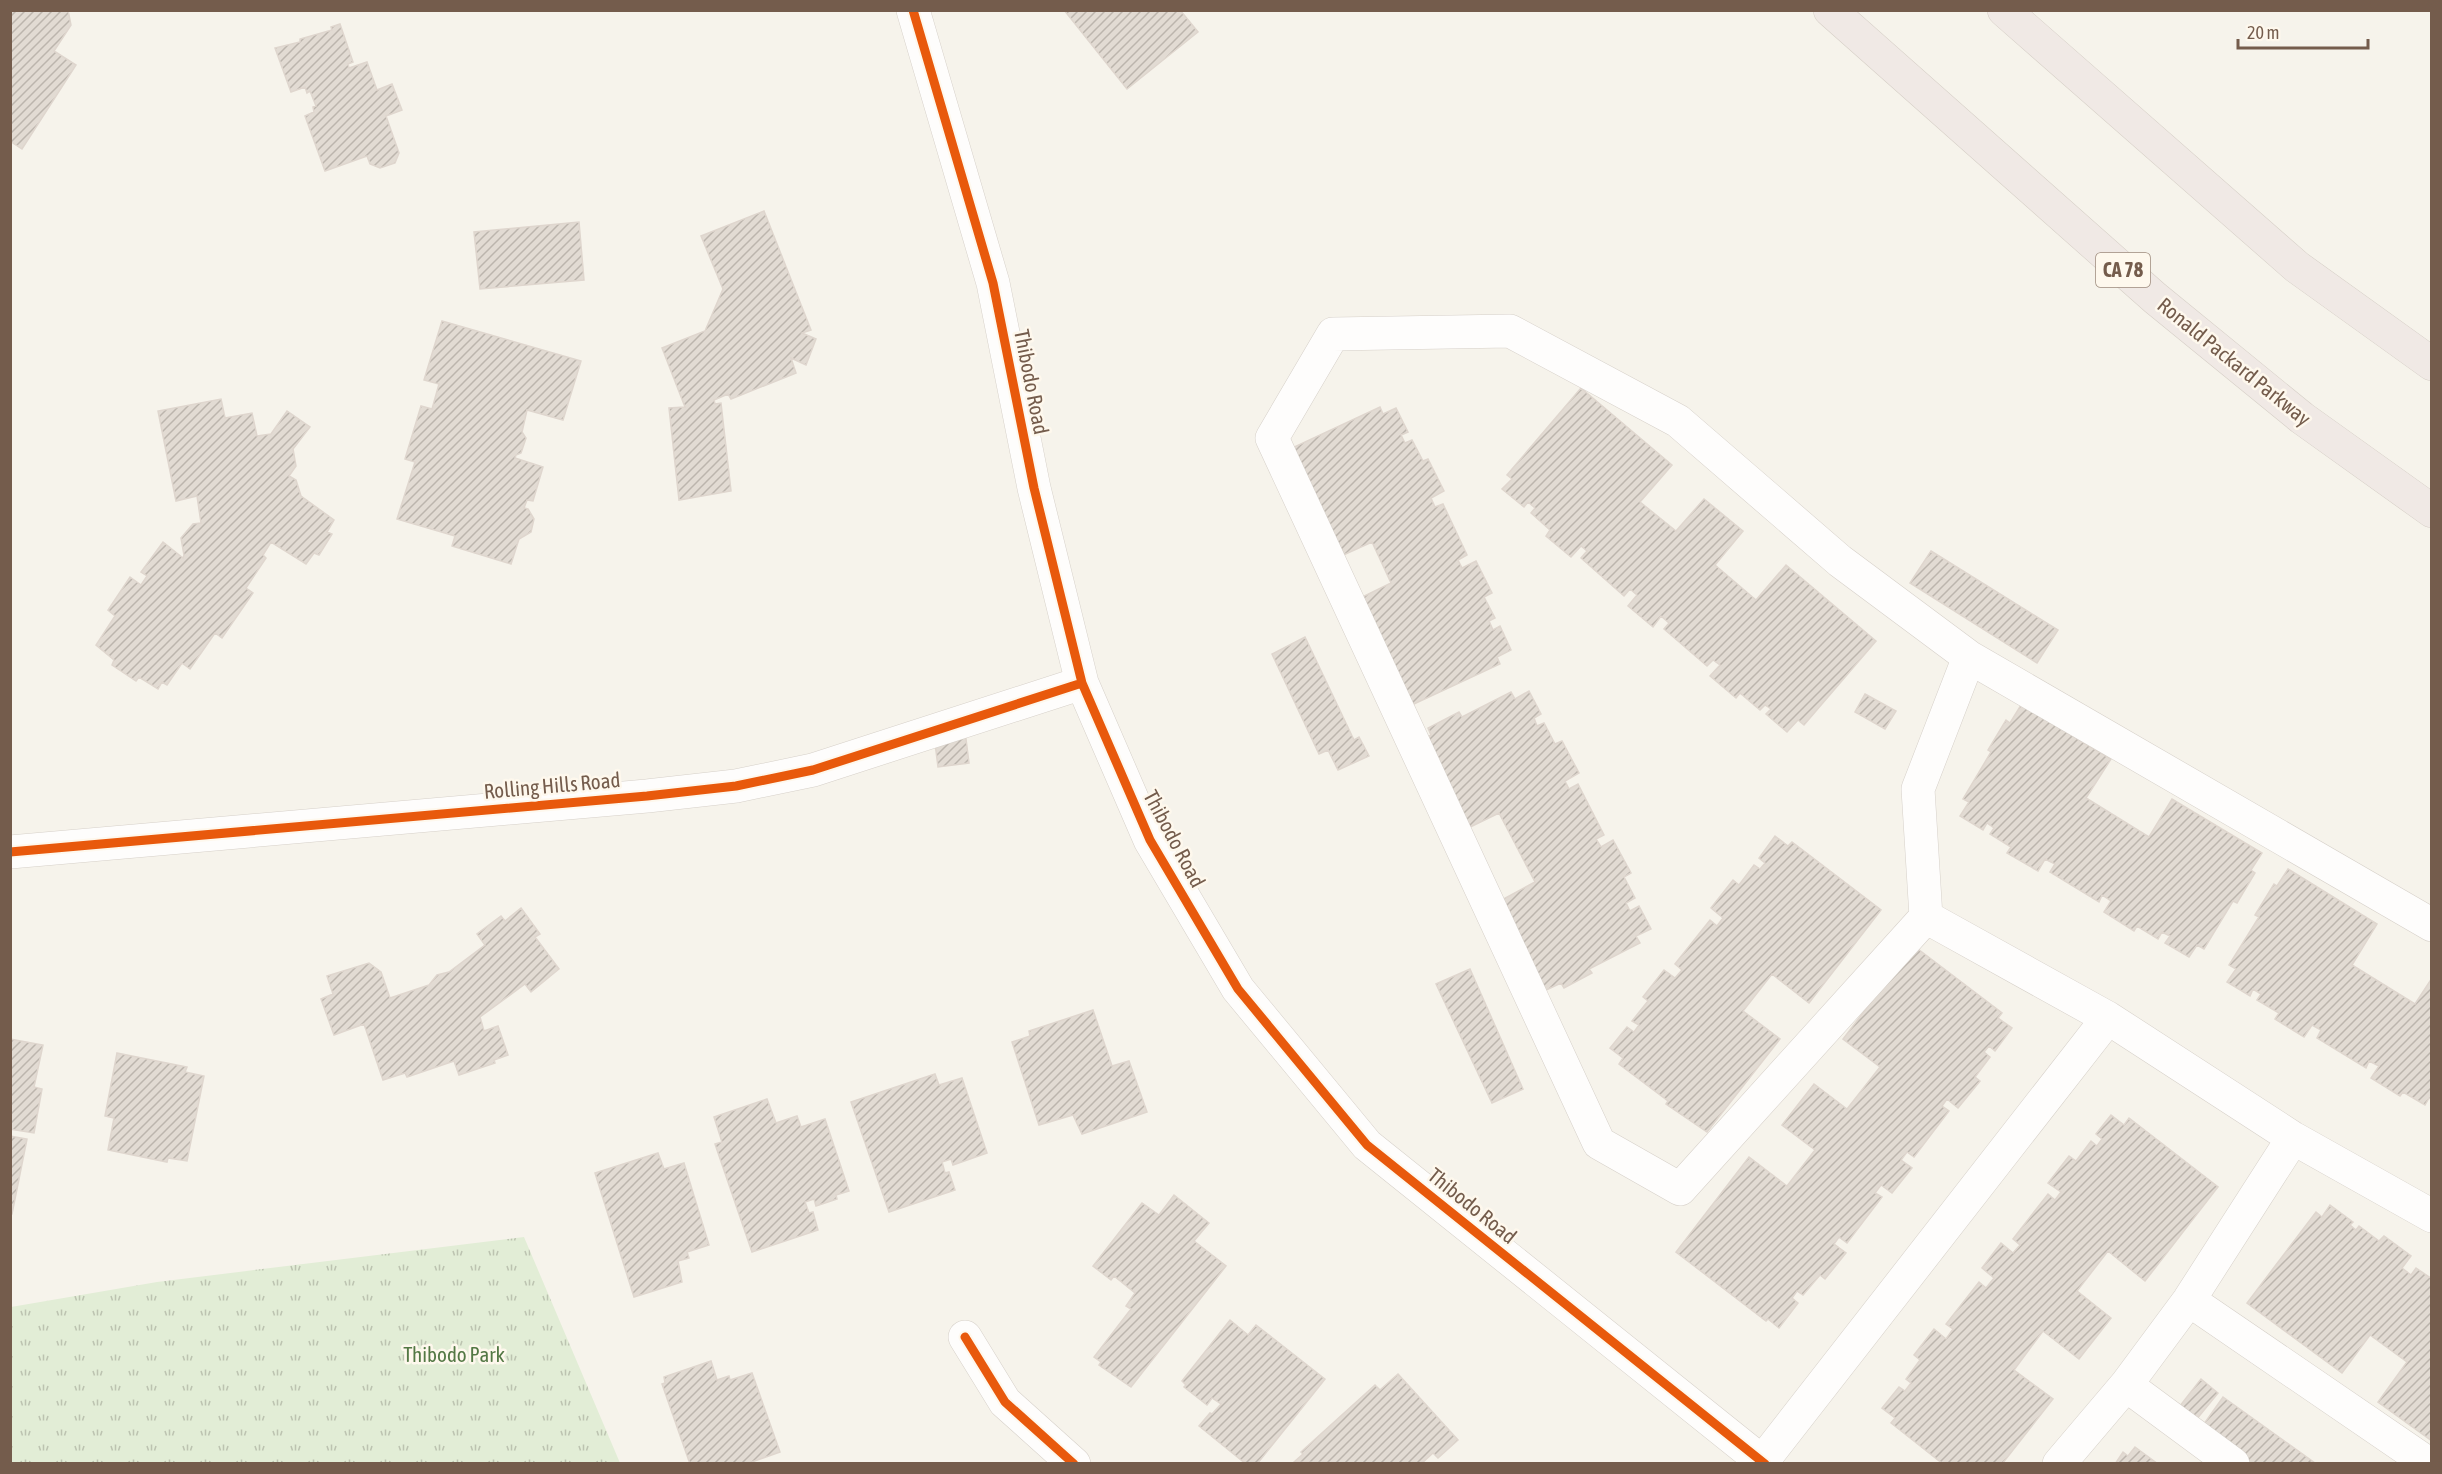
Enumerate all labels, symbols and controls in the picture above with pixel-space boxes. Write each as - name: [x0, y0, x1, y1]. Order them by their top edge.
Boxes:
- scale bar: [2238, 12, 2368, 50]
- text: 20 m: [2247, 22, 2279, 43]
- road number: CA 78: [2096, 253, 2150, 287]
- street label: Ronald Packard Parkway: [2153, 292, 2316, 430]
- street label: Thibodo Road: [1010, 327, 1054, 436]
- street label: Rolling Hills Road: [483, 767, 621, 803]
- street label: Thibodo Road: [1139, 786, 1210, 891]
- street label: Thibodo Road: [1424, 1162, 1522, 1248]
- park label: Thibodo Park: [403, 1342, 505, 1366]

